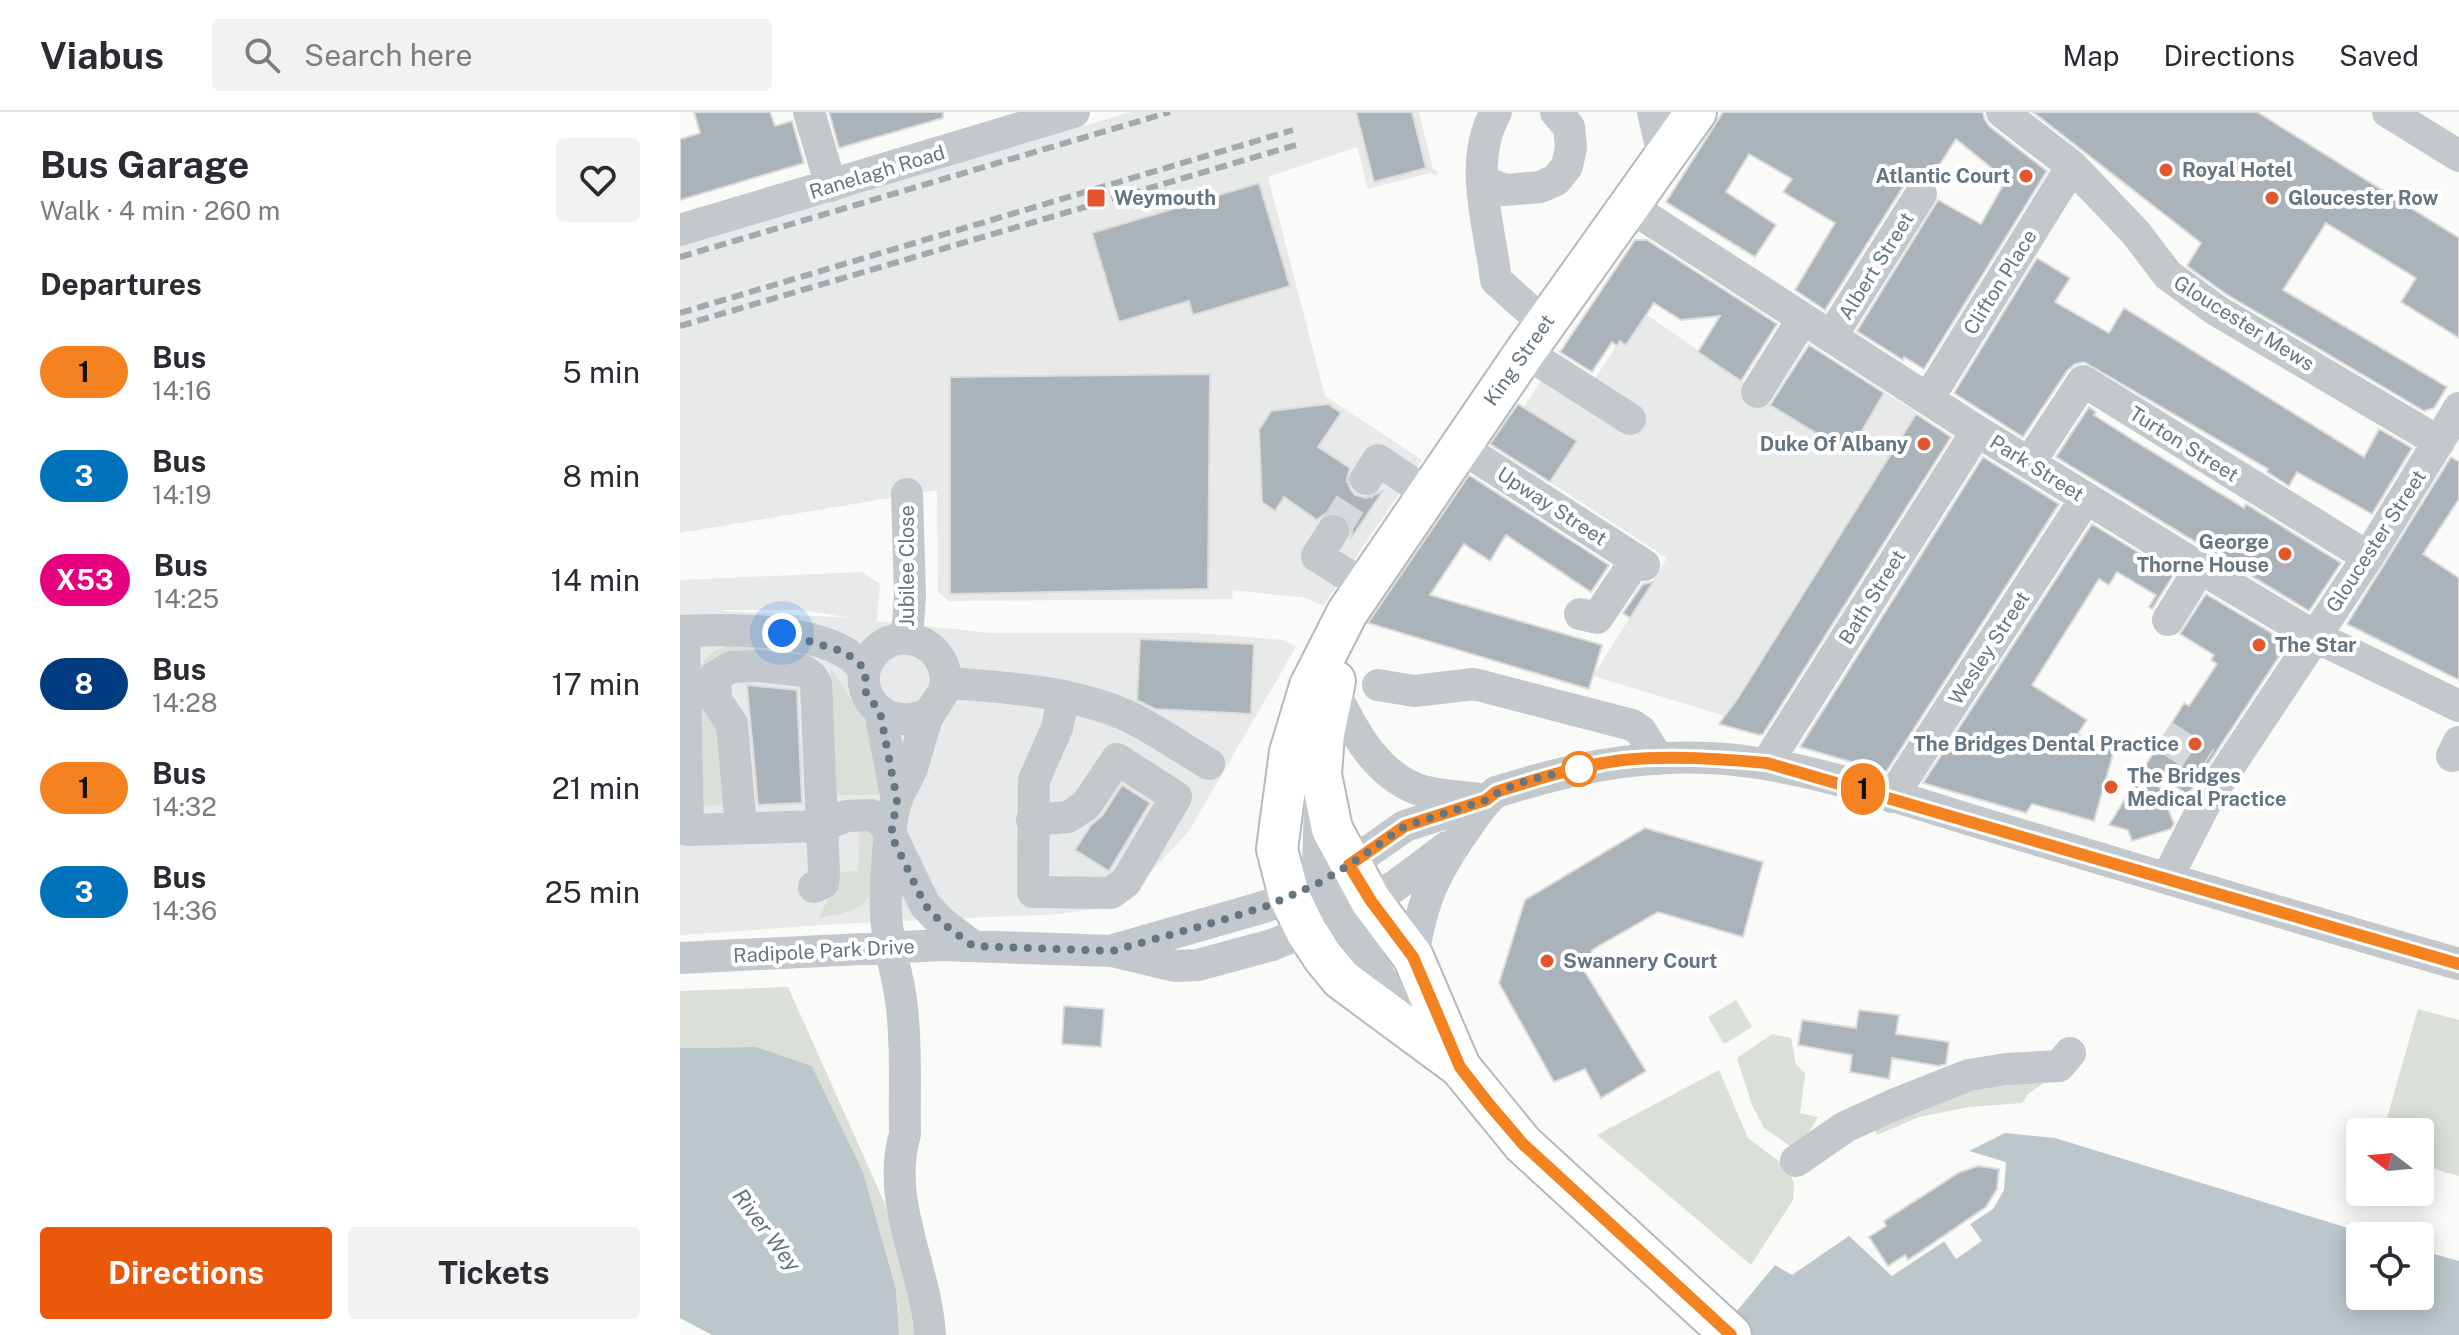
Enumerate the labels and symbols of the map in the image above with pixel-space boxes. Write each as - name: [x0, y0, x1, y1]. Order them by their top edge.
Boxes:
- street label: Ranelagh Road: [806, 140, 948, 204]
- place label: Royal Hotel: [2182, 158, 2293, 182]
- marker: Royal Hotel: [2157, 161, 2175, 179]
- place label: Atlantic Court: [1875, 164, 2010, 188]
- marker: Atlantic Court: [2017, 167, 2035, 185]
- place label: Weymouth: [1114, 186, 1216, 210]
- place label: Gloucester Row: [2288, 186, 2438, 210]
- marker: Weymouth: [1085, 187, 1107, 209]
- marker: Gloucester Row: [2263, 189, 2281, 207]
- street label: Albert Street: [1833, 208, 1919, 324]
- street label: Clifton Place: [1958, 225, 2042, 339]
- street label: Gloucester Mews: [2169, 270, 2319, 376]
- street label: King Street: [1479, 310, 1559, 410]
- street label: Turton Street: [2125, 401, 2243, 487]
- street label: Park Street: [1986, 430, 2088, 506]
- place label: Duke Of Albany: [1760, 432, 1908, 456]
- marker: Duke Of Albany: [1915, 435, 1933, 453]
- street label: Upway Street: [1493, 462, 1611, 550]
- street label: Gloucester Street: [2321, 465, 2431, 617]
- street label: Jubilee Close: [895, 505, 919, 627]
- place label: George Thorne House: [2137, 530, 2269, 577]
- street label: Bath Street: [1834, 545, 1910, 649]
- marker: George Thorne House: [2276, 545, 2294, 563]
- street label: Wesley Street: [1943, 587, 2035, 709]
- your location: [762, 613, 802, 653]
- place label: The Star: [2275, 633, 2357, 657]
- marker: The Star: [2250, 636, 2268, 654]
- place label: The Bridges Dental Practice: [1913, 732, 2179, 756]
- marker: The Bridges Dental Practice: [2186, 735, 2204, 753]
- unlabelled marker: [1562, 752, 1596, 786]
- line badge: 1: [1837, 763, 1889, 815]
- place label: The Bridges Medical Practice: [2127, 764, 2287, 811]
- marker: The Bridges Medical Practice: [2102, 778, 2120, 796]
- street label: Radipole Park Drive: [733, 934, 915, 968]
- place label: Swannery Court: [1563, 949, 1717, 973]
- marker: Swannery Court: [1538, 952, 1556, 970]
- north arrow: [2346, 1118, 2434, 1206]
- water label: River Wey: [727, 1183, 807, 1277]

